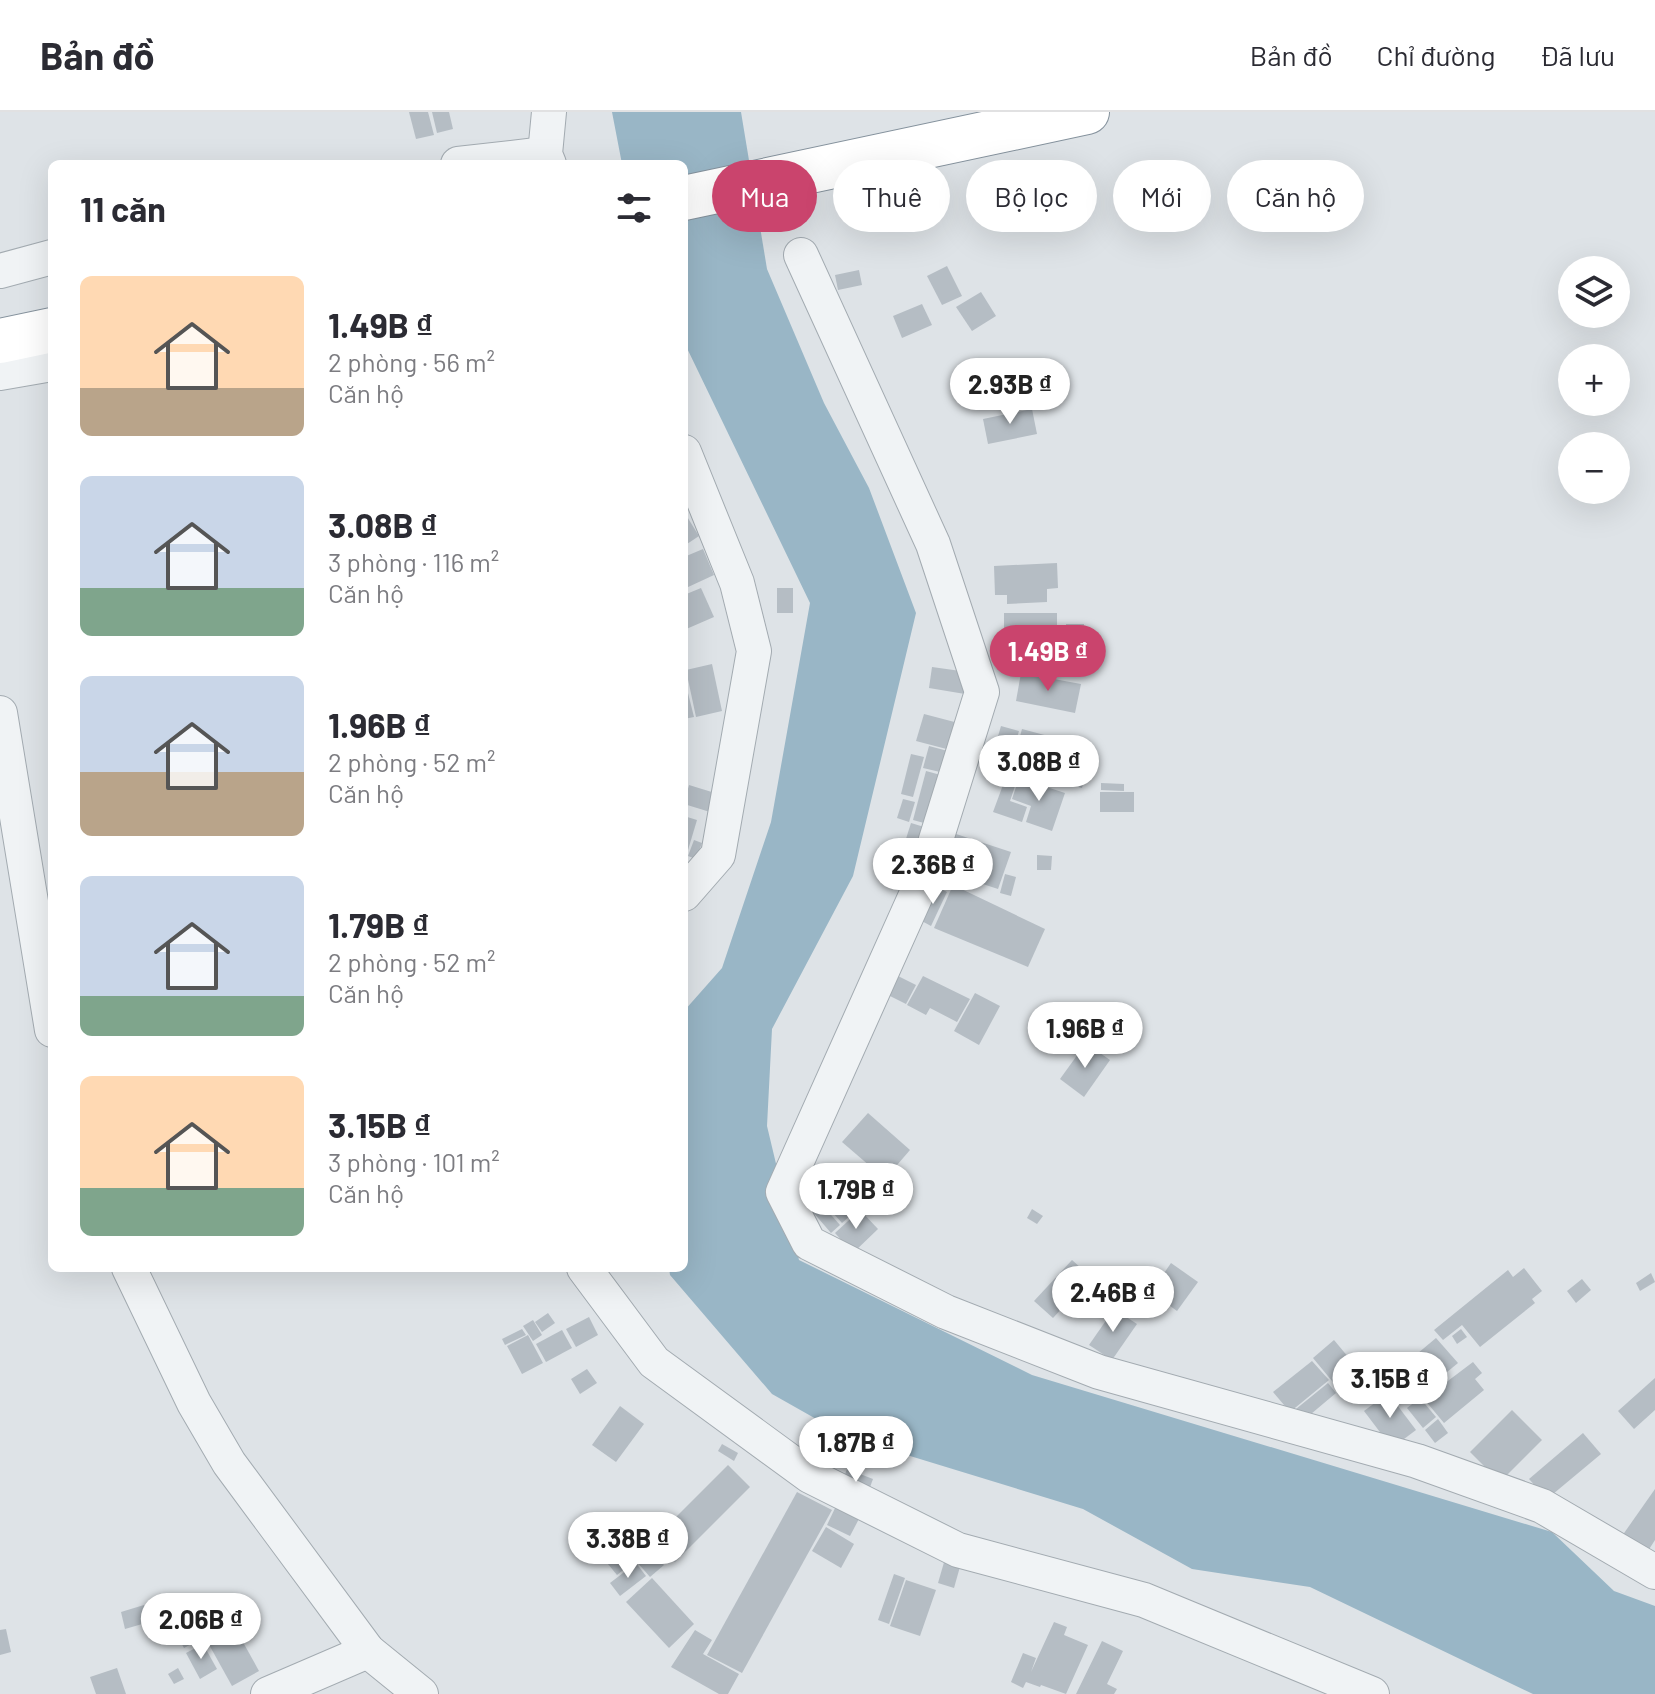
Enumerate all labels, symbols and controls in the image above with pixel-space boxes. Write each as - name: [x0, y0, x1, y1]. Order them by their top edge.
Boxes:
- text: Bản đồ: [40, 32, 154, 78]
- text: Bản đồ: [1250, 38, 1333, 72]
- text: Chỉ đường: [1377, 38, 1496, 72]
- text: Đã lưu: [1540, 38, 1615, 72]
- chip: Mua: [712, 160, 817, 232]
- chip: Thuê: [833, 160, 950, 232]
- chip: Bộ lọc: [966, 160, 1097, 232]
- chip: Mới: [1113, 160, 1211, 232]
- chip: Căn hộ: [1227, 160, 1364, 232]
- icon: filters: [612, 186, 656, 230]
- text: 11 căn: [80, 188, 166, 229]
- map controls: [1558, 256, 1630, 504]
- button: layers: [1558, 256, 1630, 328]
- text: 1.49B ₫: [328, 304, 433, 345]
- icon: home: [144, 308, 240, 404]
- button: +: [1558, 344, 1630, 416]
- text: 2 phòng · 56 m²: [328, 346, 495, 377]
- pin: 2.93B ₫: [936, 358, 1084, 426]
- text: 2.93B ₫: [968, 368, 1052, 399]
- text: Căn hộ: [328, 377, 404, 408]
- button: −: [1558, 432, 1630, 504]
- text: 3.08B ₫: [328, 504, 438, 545]
- icon: home: [144, 508, 240, 604]
- text: 3 phòng · 116 m²: [328, 546, 499, 577]
- text: Căn hộ: [328, 577, 404, 608]
- pin: 1.49B ₫: [974, 625, 1122, 693]
- text: 1.49B ₫: [1008, 635, 1088, 666]
- text: 1.96B ₫: [328, 704, 431, 745]
- icon: home: [144, 708, 240, 804]
- pin: 3.08B ₫: [965, 735, 1113, 803]
- text: 3.08B ₫: [997, 745, 1081, 776]
- text: 2 phòng · 52 m²: [328, 746, 496, 777]
- text: Căn hộ: [328, 777, 404, 808]
- pin: 2.36B ₫: [859, 838, 1007, 906]
- text: 2.36B ₫: [891, 848, 975, 879]
- text: 1.79B ₫: [328, 904, 429, 945]
- icon: home: [144, 908, 240, 1004]
- text: 2 phòng · 52 m²: [328, 946, 496, 977]
- text: Căn hộ: [328, 977, 404, 1008]
- pin: 1.96B ₫: [1011, 1002, 1159, 1070]
- text: 1.96B ₫: [1046, 1012, 1124, 1043]
- text: 3.15B ₫: [328, 1104, 431, 1145]
- icon: home: [144, 1108, 240, 1204]
- text: 3 phòng · 101 m²: [328, 1146, 500, 1177]
- pin: 1.79B ₫: [782, 1163, 930, 1231]
- text: 1.79B ₫: [817, 1173, 895, 1204]
- text: Căn hộ: [328, 1177, 404, 1208]
- pin: 2.46B ₫: [1039, 1266, 1187, 1334]
- text: 2.46B ₫: [1070, 1276, 1156, 1307]
- pin: 3.15B ₫: [1316, 1352, 1464, 1420]
- text: 3.15B ₫: [1351, 1362, 1429, 1393]
- pin: 1.87B ₫: [782, 1416, 930, 1484]
- text: 1.87B ₫: [817, 1426, 895, 1457]
- pin: 3.38B ₫: [554, 1512, 702, 1580]
- text: 3.38B ₫: [586, 1522, 670, 1553]
- pin: 2.06B ₫: [127, 1593, 275, 1661]
- text: 2.06B ₫: [159, 1603, 243, 1634]

